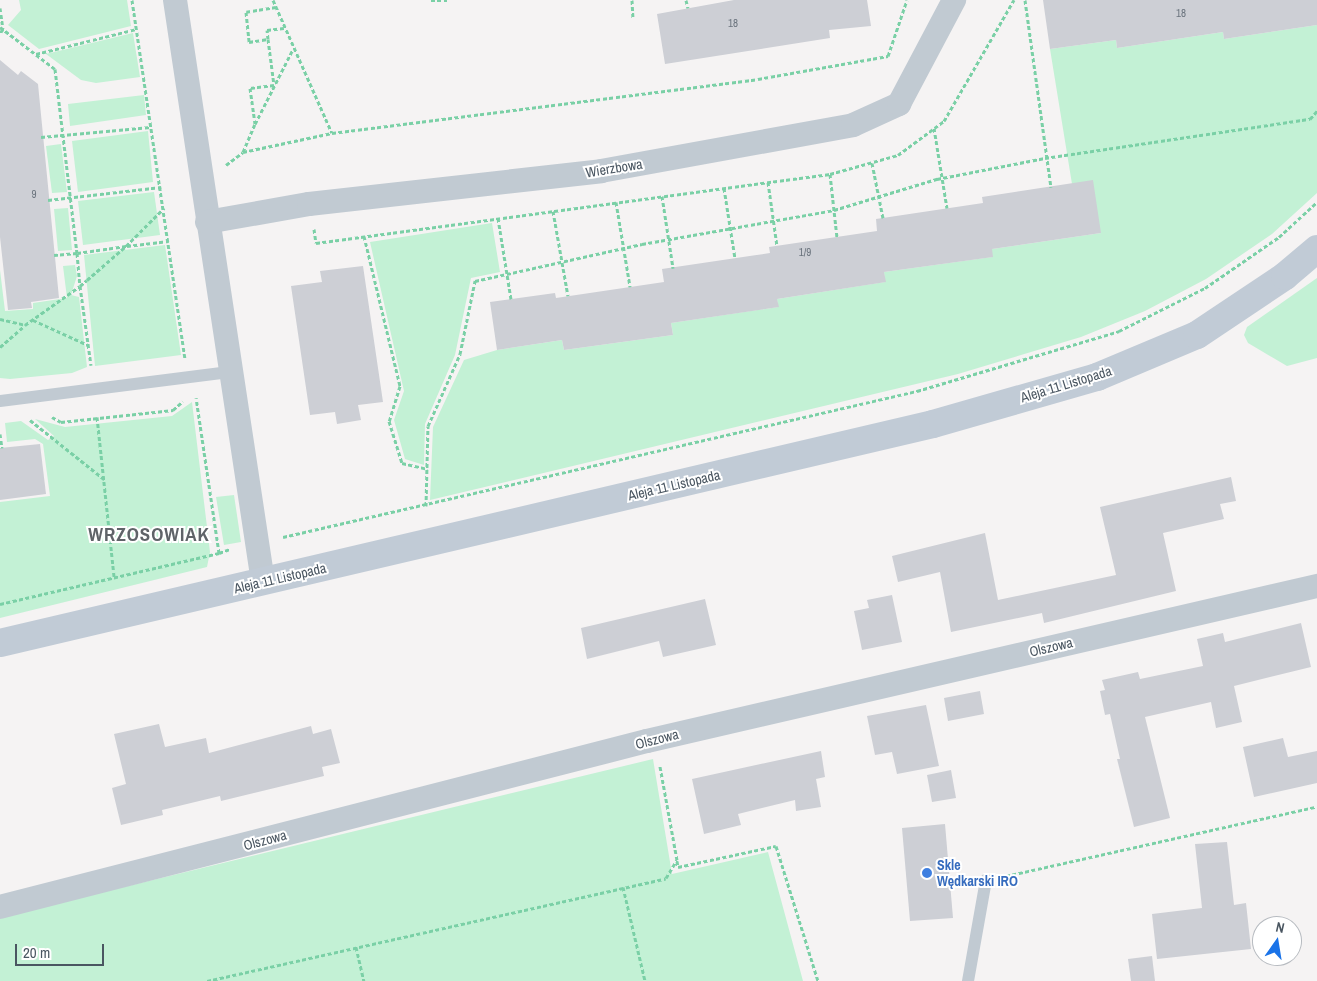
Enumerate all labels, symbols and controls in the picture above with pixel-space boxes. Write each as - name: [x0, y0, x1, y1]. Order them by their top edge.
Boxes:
- house number: 18: [1176, 6, 1186, 20]
- house number: 18: [728, 16, 738, 30]
- street label: Wierzbowa: [584, 155, 644, 181]
- house number: 9: [31, 187, 37, 201]
- house number: 1/9: [799, 245, 811, 259]
- street label: Aleja 11 Listopada: [1018, 362, 1114, 406]
- street label: Aleja 11 Listopada: [626, 466, 722, 504]
- district label: WRZOSOWIAK: [87, 524, 211, 546]
- street label: Aleja 11 Listopada: [232, 559, 328, 597]
- street label: Olszowa: [1028, 634, 1074, 660]
- street label: Olszowa: [634, 726, 680, 752]
- street label: Olszowa: [242, 826, 288, 854]
- place label: Skle Wędkarski IRO: [937, 857, 1018, 890]
- marker: Skle Wędkarski IRO: [921, 867, 933, 879]
- north arrow: [1252, 916, 1302, 966]
- text: N: [1274, 918, 1286, 937]
- scale bar: [18, 934, 106, 966]
- text: 20 m: [23, 942, 50, 963]

